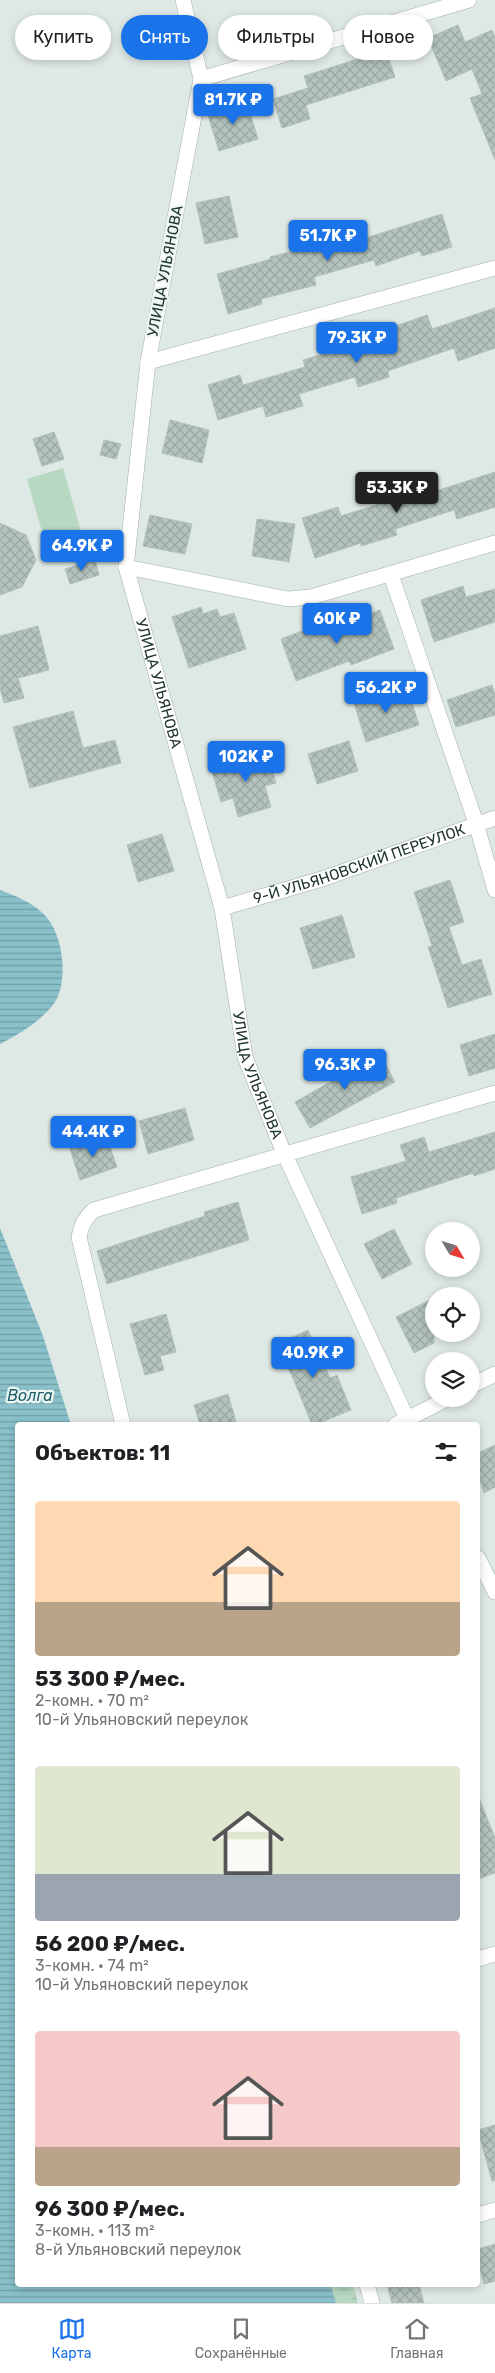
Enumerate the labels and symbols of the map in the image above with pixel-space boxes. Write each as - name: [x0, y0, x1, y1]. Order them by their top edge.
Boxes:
- pin: 81.7K ₽: [187, 84, 279, 126]
- street label: УЛИЦА УЛЬЯНОВА: [143, 204, 187, 338]
- pin: 51.7K ₽: [282, 220, 374, 262]
- pin: 79.3K ₽: [311, 322, 403, 364]
- pin: 53.3K ₽: [351, 472, 443, 514]
- pin: 64.9K ₽: [36, 530, 128, 572]
- pin: 60K ₽: [302, 602, 372, 645]
- street label: УЛИЦА УЛЬЯНОВА: [132, 617, 186, 750]
- pin: 56.2K ₽: [340, 672, 432, 714]
- pin: 102K ₽: [205, 740, 287, 783]
- street label: 9-Й УЛЬЯНОВСКИЙ ПЕРЕУЛОК: [251, 820, 468, 907]
- street label: УЛИЦА УЛЬЯНОВА: [229, 1010, 286, 1142]
- pin: 96.3K ₽: [299, 1048, 391, 1091]
- pin: 44.4K ₽: [47, 1116, 139, 1158]
- north arrow: [425, 1222, 480, 1278]
- pin: 40.9K ₽: [267, 1336, 359, 1379]
- water label: Волга: [7, 1386, 53, 1405]

